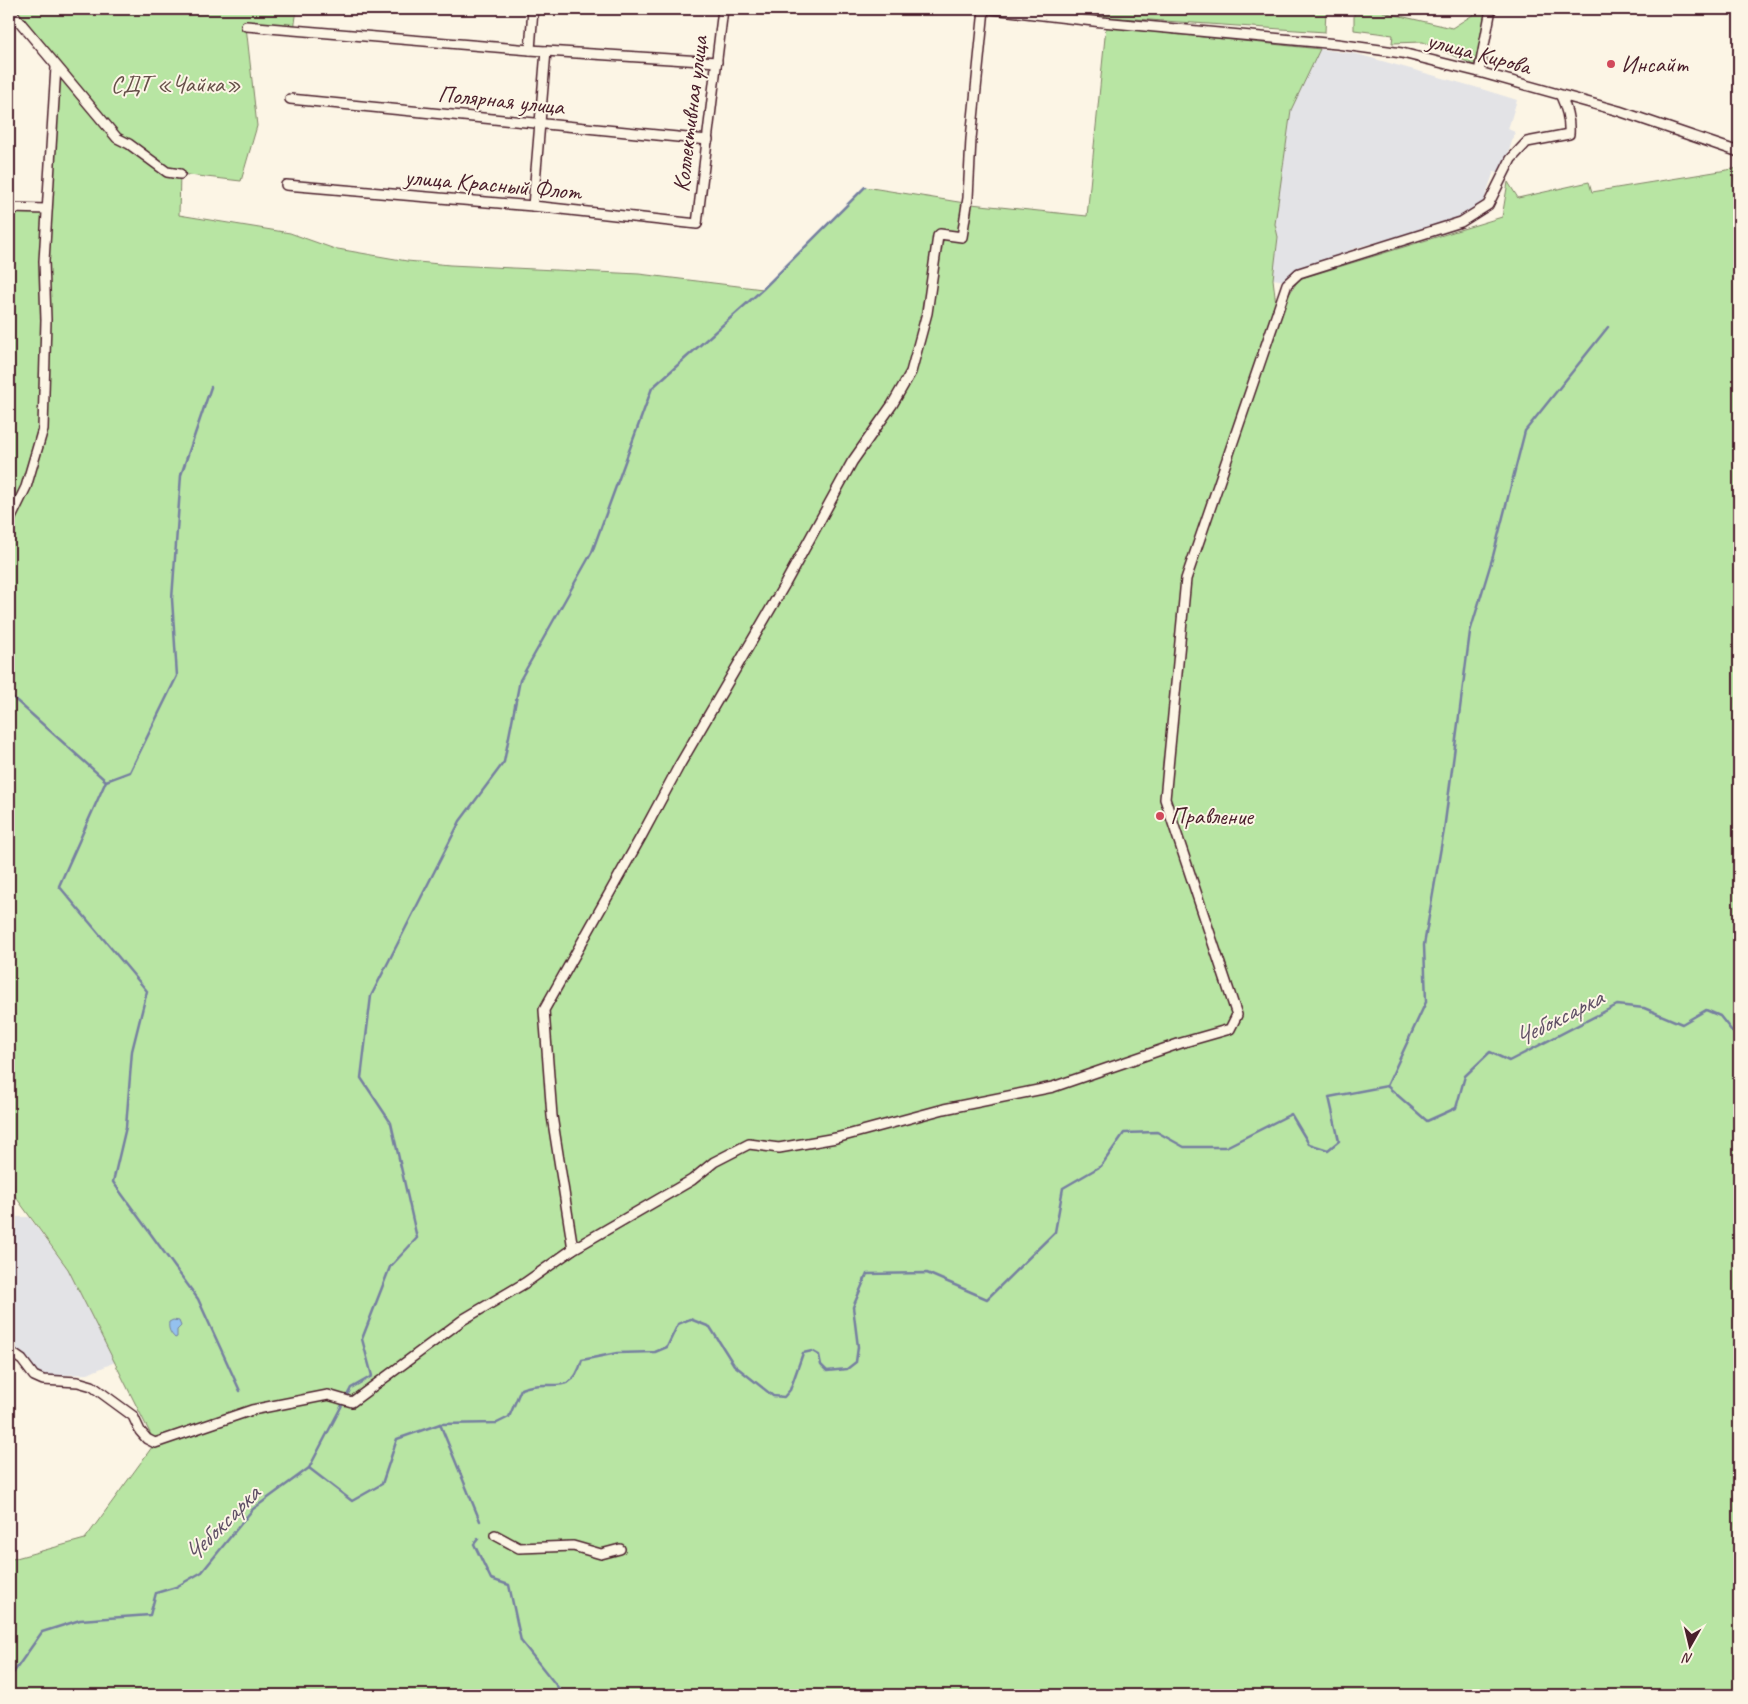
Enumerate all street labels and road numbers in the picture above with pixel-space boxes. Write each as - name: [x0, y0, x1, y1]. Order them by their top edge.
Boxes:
- street label: улица Кирова: [1422, 24, 1536, 82]
- street label: Коллективная улица: [666, 33, 715, 194]
- street label: Полярная улица: [436, 78, 567, 122]
- street label: улица Красный Флот: [401, 161, 584, 207]

